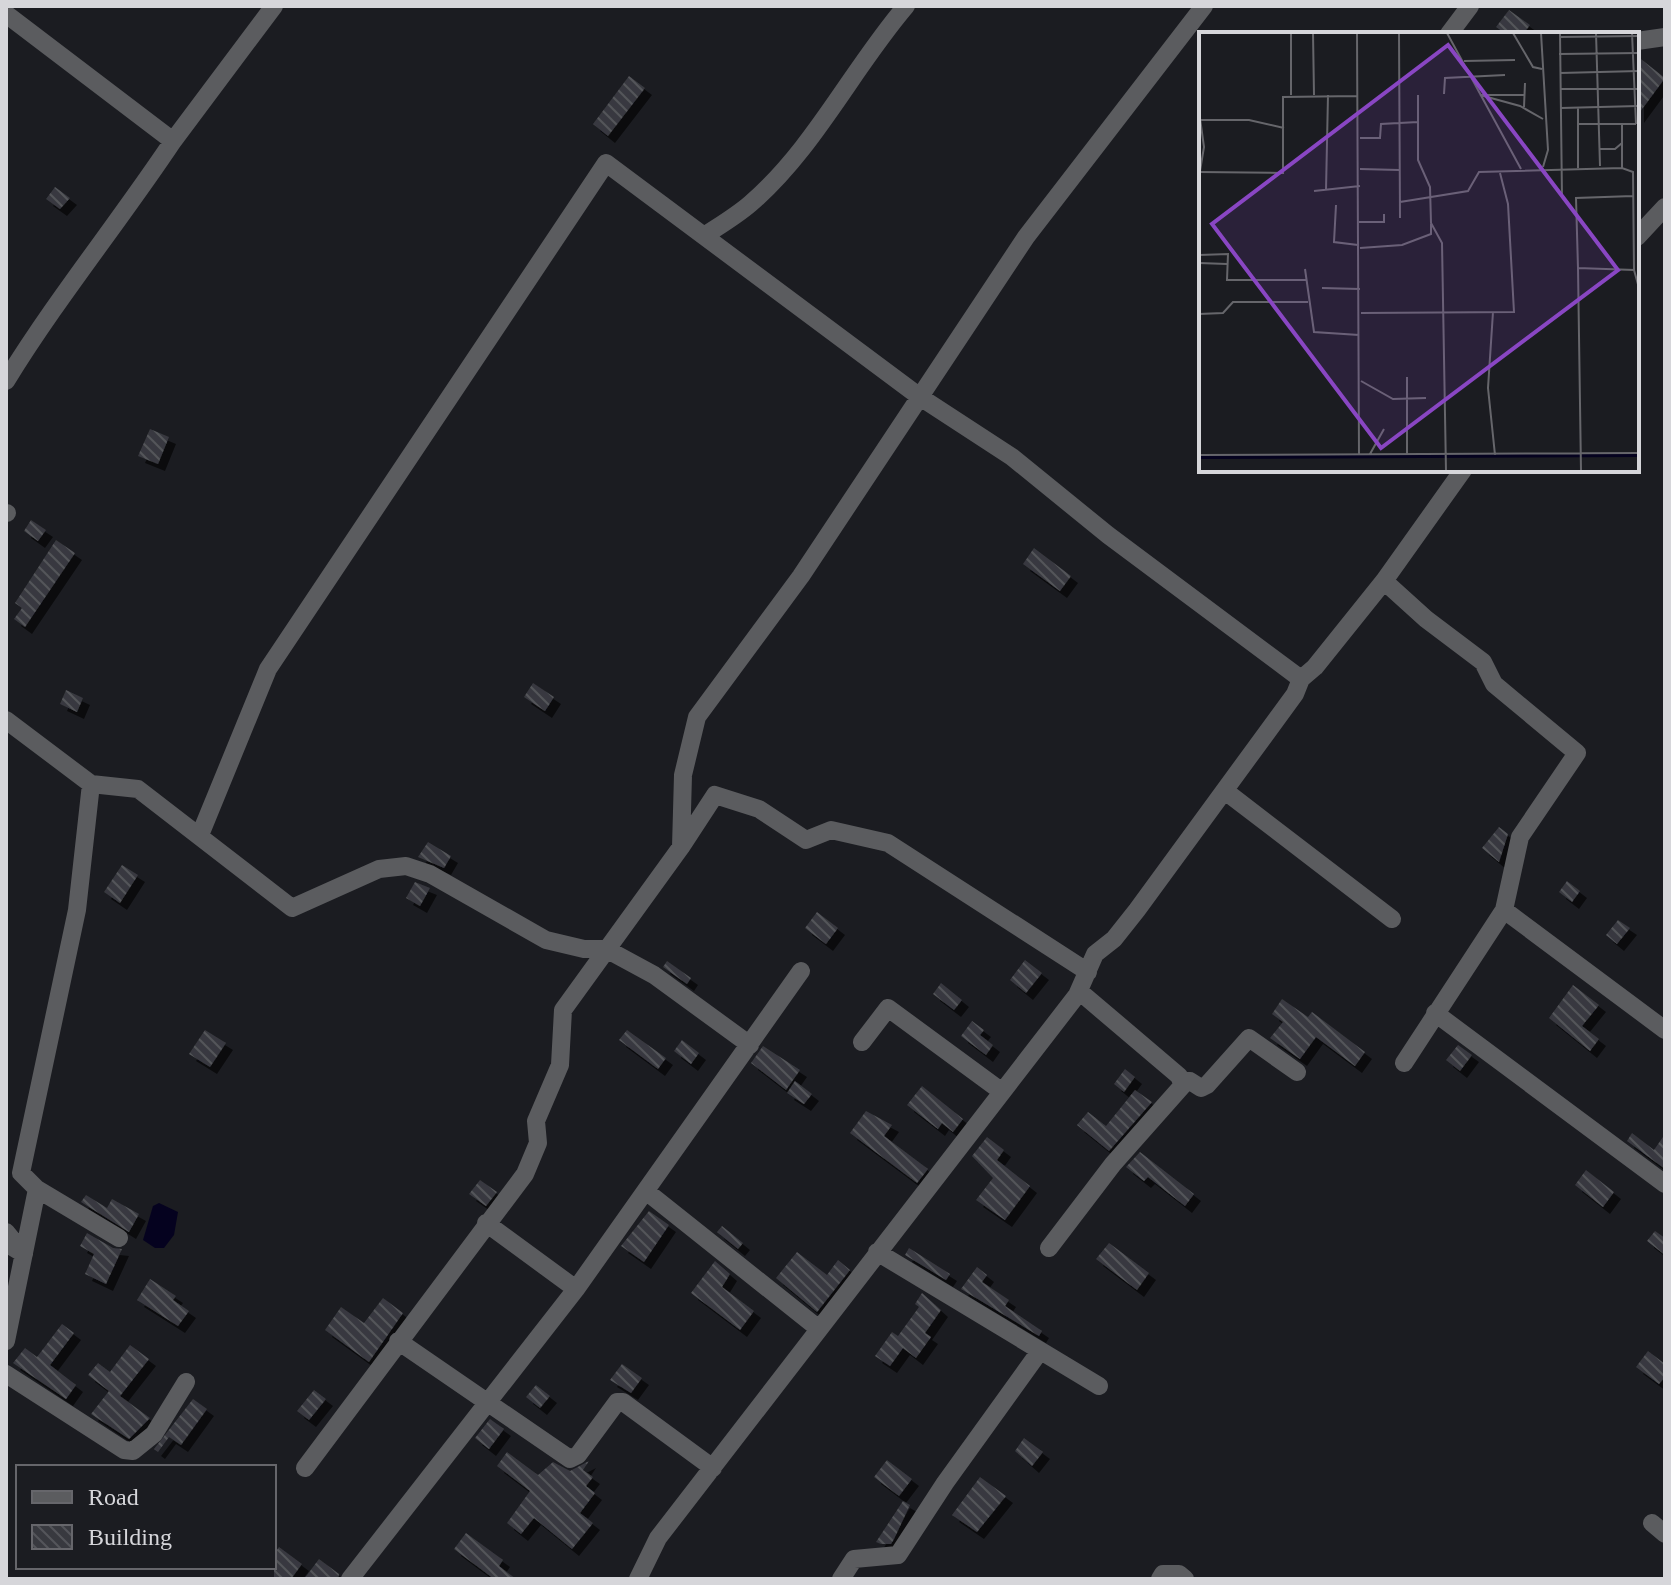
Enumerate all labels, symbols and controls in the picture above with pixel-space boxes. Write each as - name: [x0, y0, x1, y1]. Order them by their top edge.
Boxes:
- inset map: [1199, 32, 1639, 472]
- legend: [16, 1465, 276, 1569]
- text: Road: [88, 1484, 139, 1510]
- text: Building: [88, 1524, 172, 1550]

